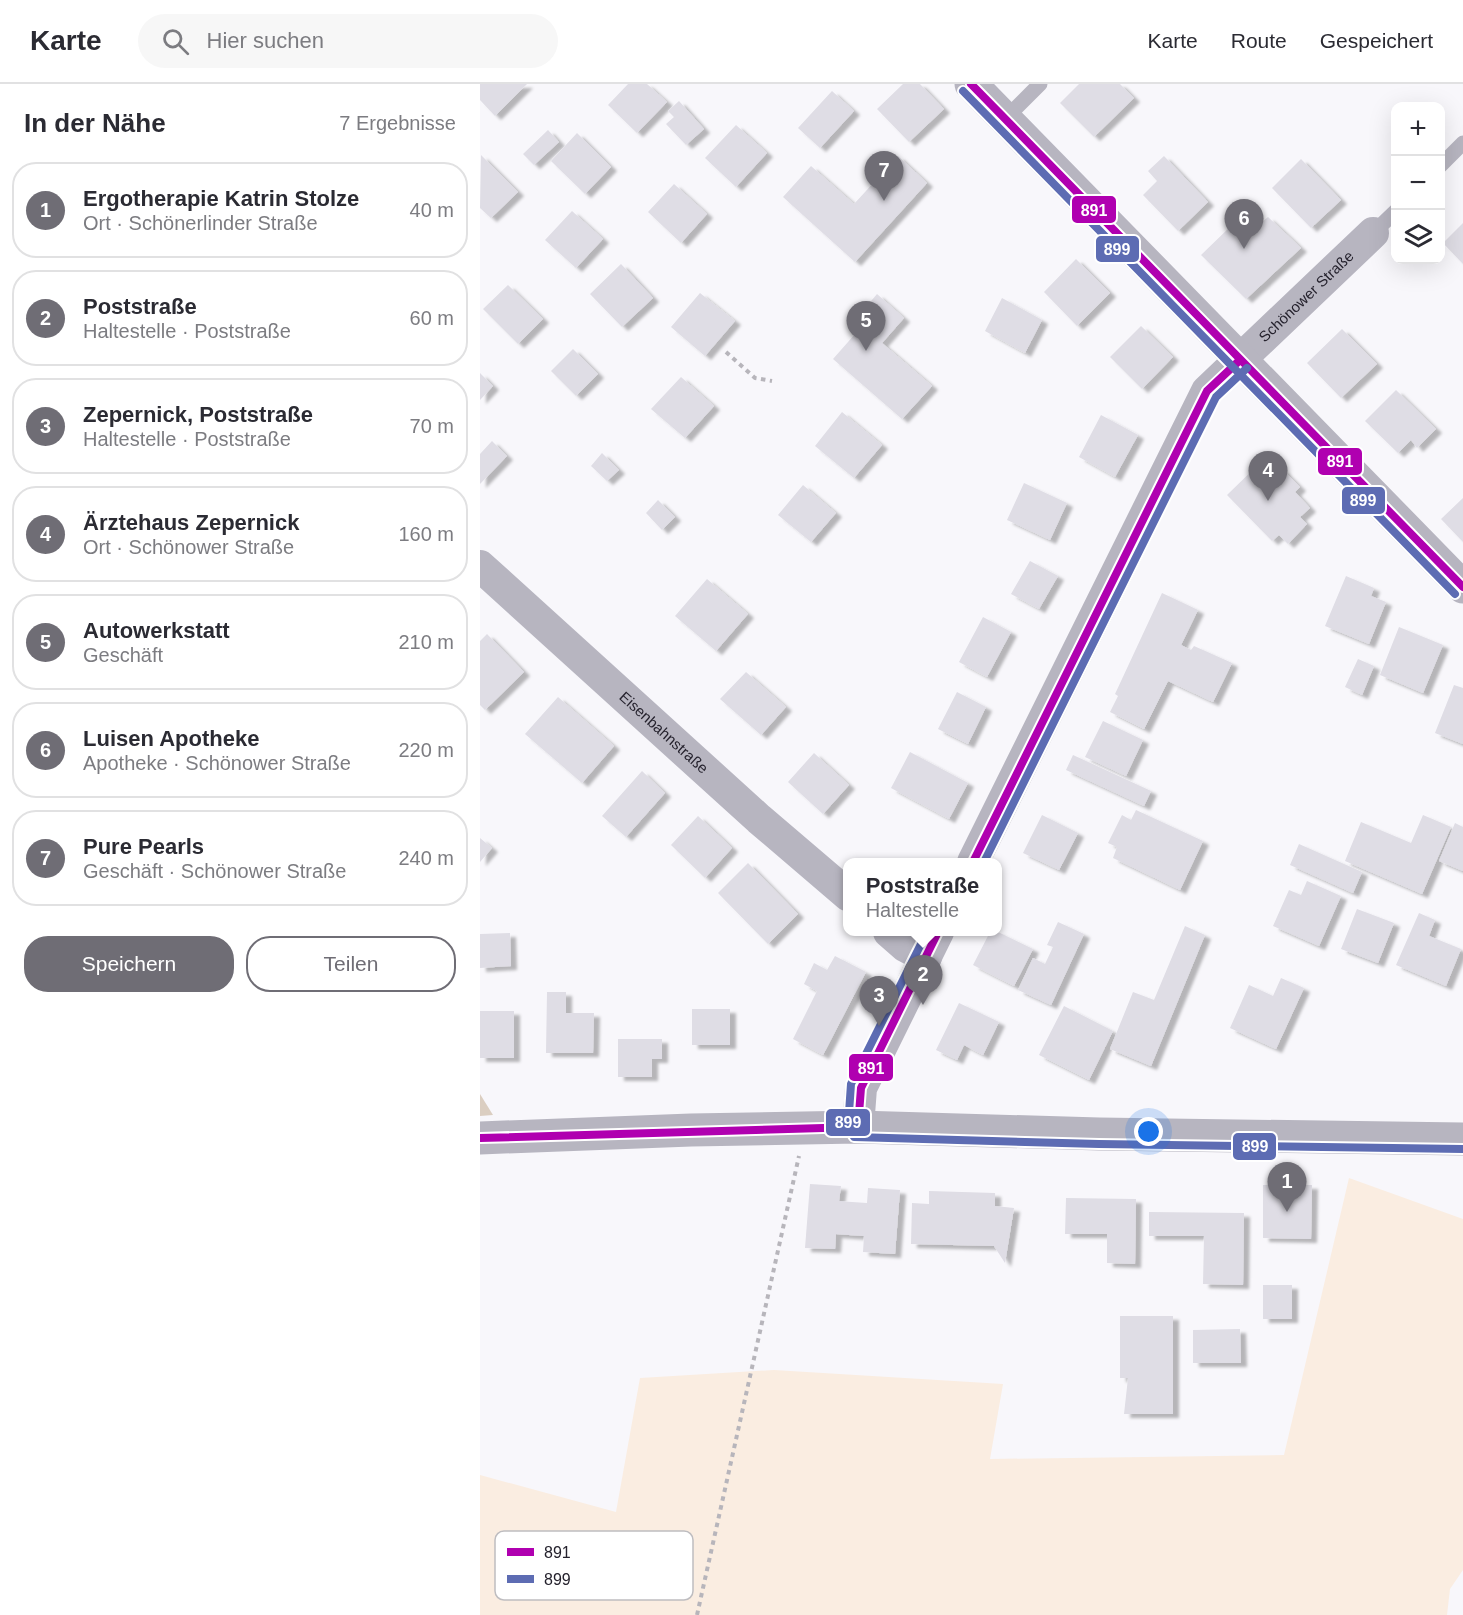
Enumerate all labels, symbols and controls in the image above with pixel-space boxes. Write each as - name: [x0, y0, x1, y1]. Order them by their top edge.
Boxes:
- search box: [138, 14, 558, 68]
- text: Karte: [30, 25, 102, 56]
- icon: search: [159, 25, 192, 58]
- text: Hier suchen: [207, 28, 324, 53]
- text: Karte: [1148, 29, 1198, 52]
- text: Route: [1231, 29, 1287, 52]
- text: Gespeichert: [1320, 29, 1433, 52]
- map controls: [1391, 102, 1445, 264]
- button: +: [1391, 102, 1445, 156]
- text: In der Nähe: [24, 108, 166, 138]
- text: 7 Ergebnisse: [339, 112, 456, 134]
- pin: 7: [864, 152, 904, 201]
- button: −: [1391, 156, 1445, 210]
- text: Ergotherapie Katrin Stolze: [83, 186, 359, 211]
- line badge: 891: [1071, 195, 1117, 224]
- text: 1: [40, 199, 51, 221]
- text: 40 m: [410, 199, 454, 221]
- pin: 6: [1224, 200, 1263, 249]
- text: 891: [1081, 202, 1107, 219]
- button: layers: [1391, 210, 1445, 264]
- text: Ort · Schönerlinder Straße: [83, 212, 318, 234]
- line badge: 899: [1095, 235, 1140, 263]
- text: 899: [1104, 241, 1130, 258]
- street label: Schönower Straße: [1255, 247, 1357, 345]
- text: Poststraße: [83, 294, 197, 319]
- pin: 5: [846, 302, 886, 351]
- text: 2: [40, 307, 51, 329]
- text: 60 m: [410, 307, 454, 329]
- text: Haltestelle · Poststraße: [83, 320, 291, 342]
- text: Zepernick, Poststraße: [83, 402, 313, 427]
- text: 3: [40, 415, 51, 437]
- text: 70 m: [410, 415, 454, 437]
- text: Haltestelle · Poststraße: [83, 428, 291, 450]
- line badge: 891: [1317, 447, 1363, 476]
- pin: 4: [1248, 452, 1288, 501]
- text: 891: [1327, 453, 1353, 470]
- line badge: 899: [1341, 486, 1386, 515]
- text: 899: [1350, 492, 1376, 509]
- text: Ärztehaus Zepernick: [83, 510, 299, 535]
- text: 4: [40, 523, 51, 545]
- text: 160 m: [398, 523, 454, 545]
- text: Ort · Schönower Straße: [83, 536, 294, 558]
- text: Autowerkstatt: [83, 618, 230, 643]
- text: 5: [40, 631, 51, 653]
- text: 210 m: [398, 631, 454, 653]
- text: Geschäft: [83, 644, 163, 666]
- street label: Eisenbahnstraße: [616, 688, 712, 777]
- text: Luisen Apotheke: [83, 726, 259, 751]
- text: 6: [40, 739, 51, 761]
- text: 220 m: [398, 739, 454, 761]
- text: Apotheke · Schönower Straße: [83, 752, 351, 774]
- text: Pure Pearls: [83, 834, 204, 859]
- text: 7: [40, 847, 51, 869]
- text: 240 m: [398, 847, 454, 869]
- popup: [843, 858, 1002, 936]
- text: Geschäft · Schönower Straße: [83, 860, 346, 882]
- text: Poststraße: [866, 873, 979, 898]
- text: Haltestelle: [866, 899, 959, 921]
- button: Speichern: [24, 936, 234, 992]
- button: Teilen: [246, 936, 456, 992]
- pin: 2: [904, 956, 942, 1005]
- pin: 3: [860, 976, 898, 1026]
- line badge: 891: [848, 1053, 894, 1082]
- text: 891: [858, 1060, 884, 1077]
- line badge: 899: [825, 1108, 871, 1137]
- text: 899: [835, 1114, 861, 1131]
- your location: [1134, 1117, 1163, 1146]
- line badge: 899: [1232, 1132, 1277, 1161]
- text: 899: [1242, 1138, 1268, 1155]
- pin: 1: [1268, 1162, 1306, 1212]
- legend: [495, 1531, 693, 1600]
- text: 891: [544, 1544, 571, 1561]
- text: 899: [544, 1571, 571, 1588]

